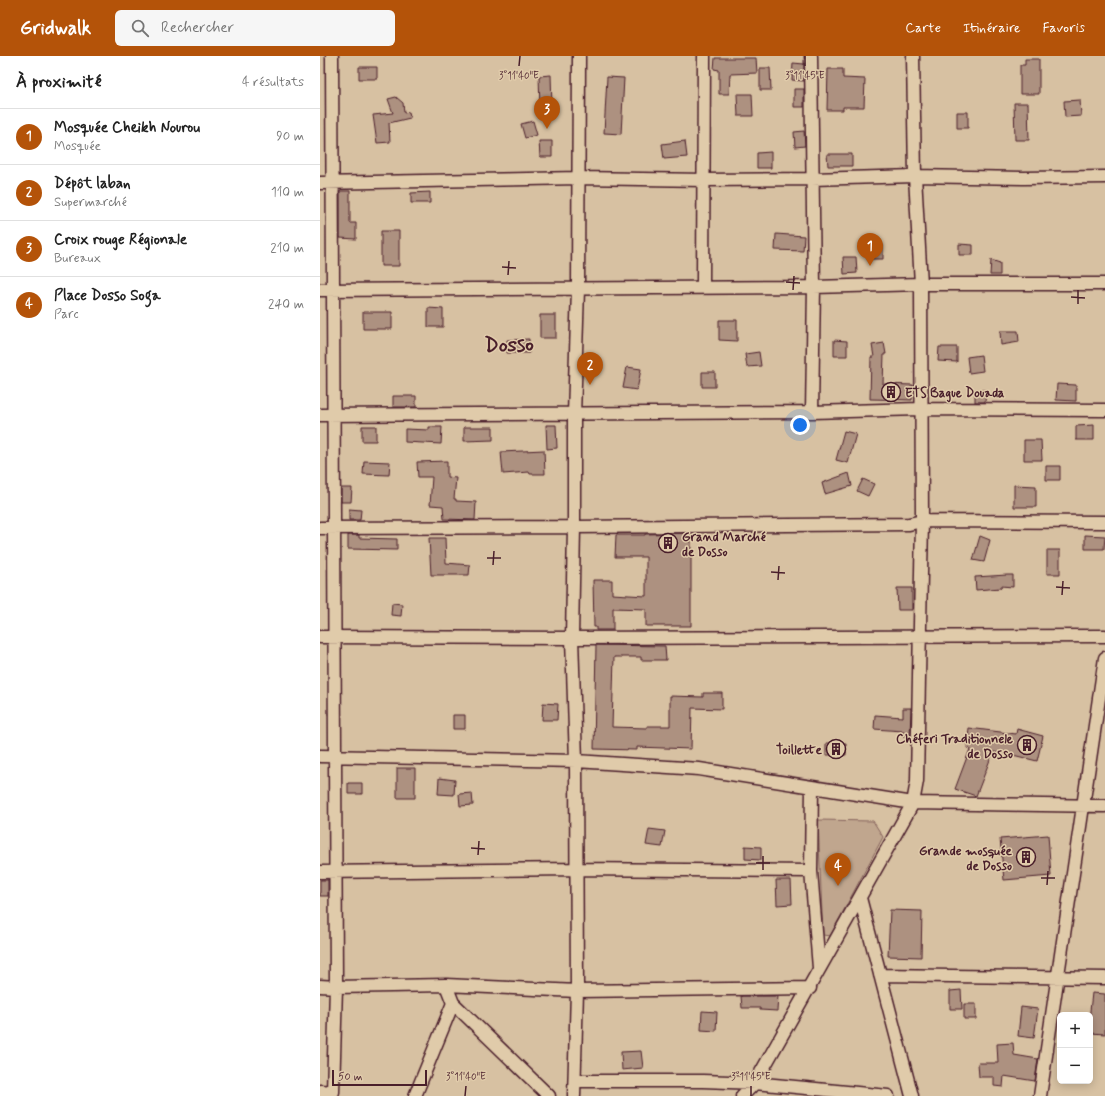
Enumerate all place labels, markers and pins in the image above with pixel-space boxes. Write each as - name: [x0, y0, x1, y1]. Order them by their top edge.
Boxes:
- pin: 3: [534, 96, 560, 129]
- pin: 1: [857, 233, 883, 266]
- pin: 2: [577, 352, 603, 385]
- building icon: ETS Bague Douada: [880, 381, 902, 403]
- place label: ETS Bague Douada: [905, 385, 1005, 403]
- place label: Grand Marché de Dosso: [682, 529, 766, 561]
- building icon: Grand Marché de Dosso: [657, 532, 679, 554]
- place label: Chéferi Traditionnele de Dosso: [896, 731, 1013, 763]
- building icon: Chéferi Traditionnele de Dosso: [1016, 734, 1038, 756]
- building icon: Toillette: [825, 738, 847, 760]
- place label: Toillette: [776, 742, 823, 759]
- place label: Grande mosquée de Dosso: [919, 843, 1013, 875]
- building icon: Grande mosquée de Dosso: [1015, 846, 1037, 868]
- pin: 4: [825, 853, 851, 886]

